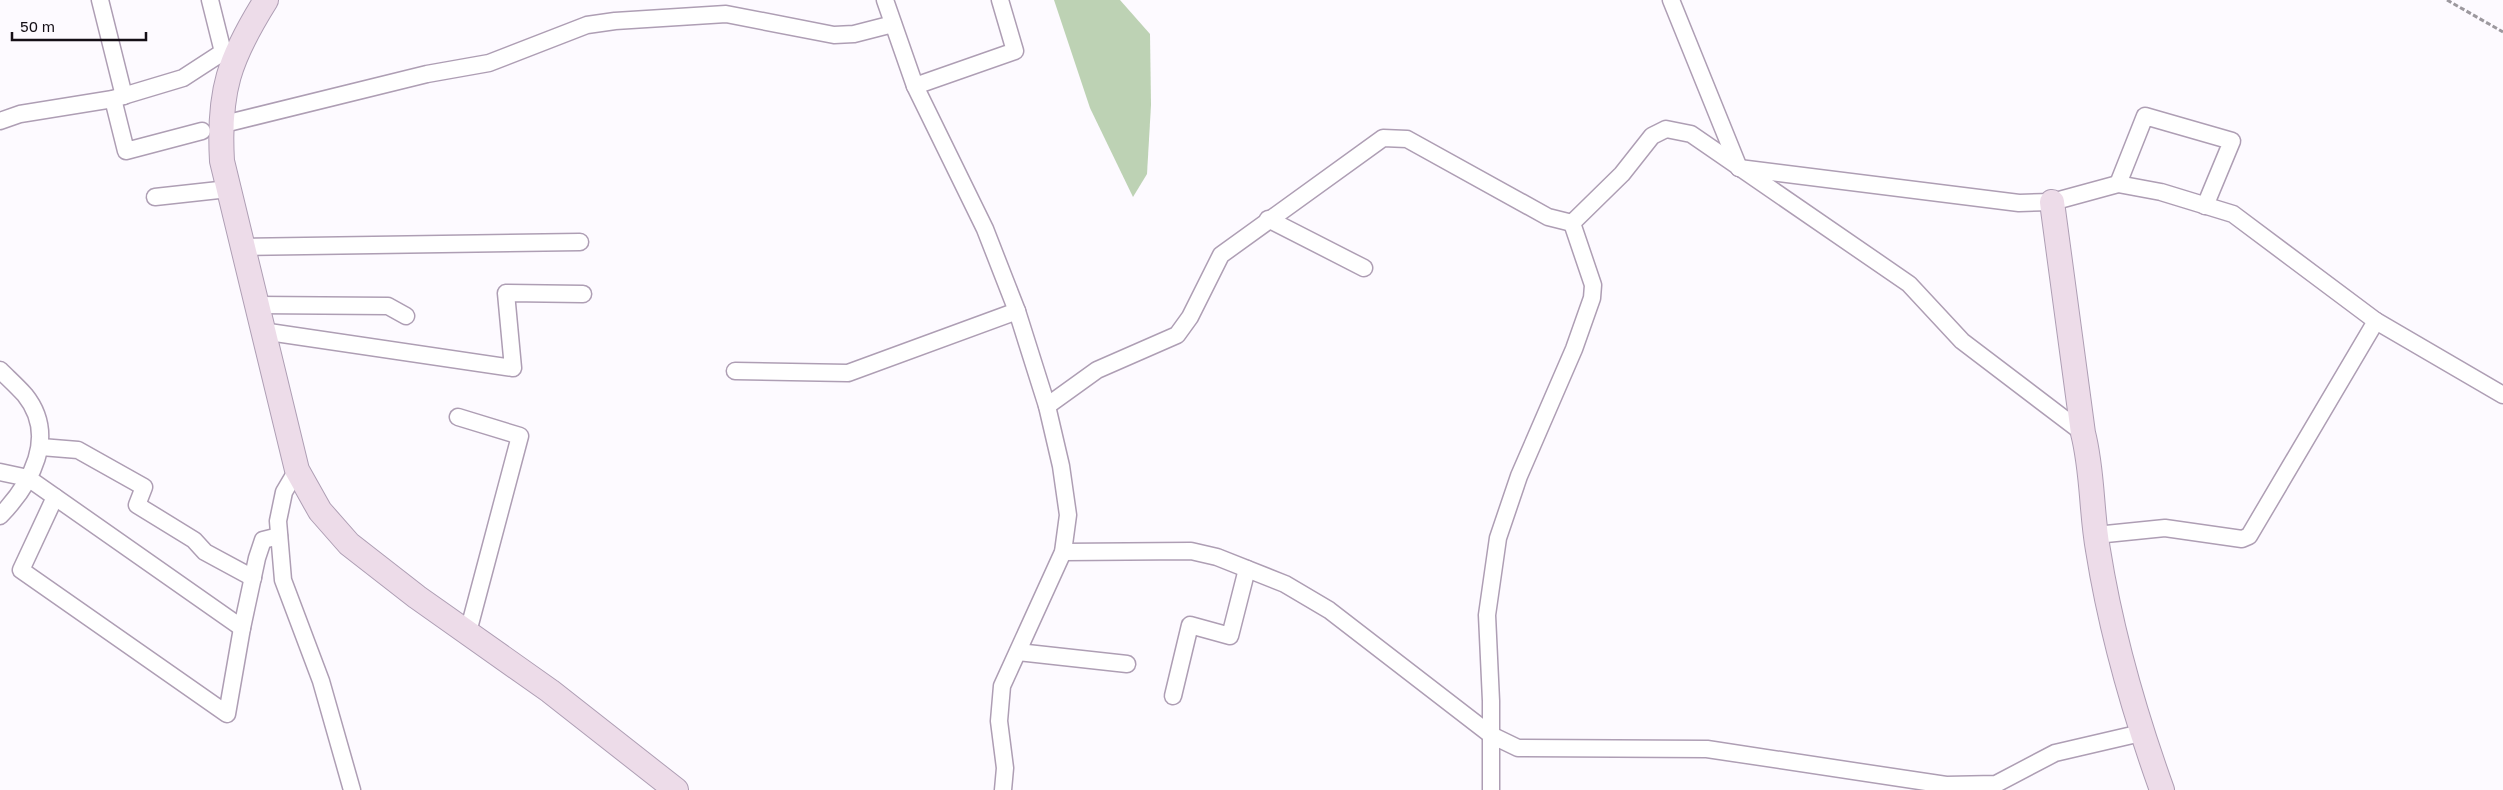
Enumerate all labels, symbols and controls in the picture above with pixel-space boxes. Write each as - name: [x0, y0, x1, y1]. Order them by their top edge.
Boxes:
- scale bar: [12, 10, 146, 42]
- text: 50 m: [20, 17, 55, 35]

